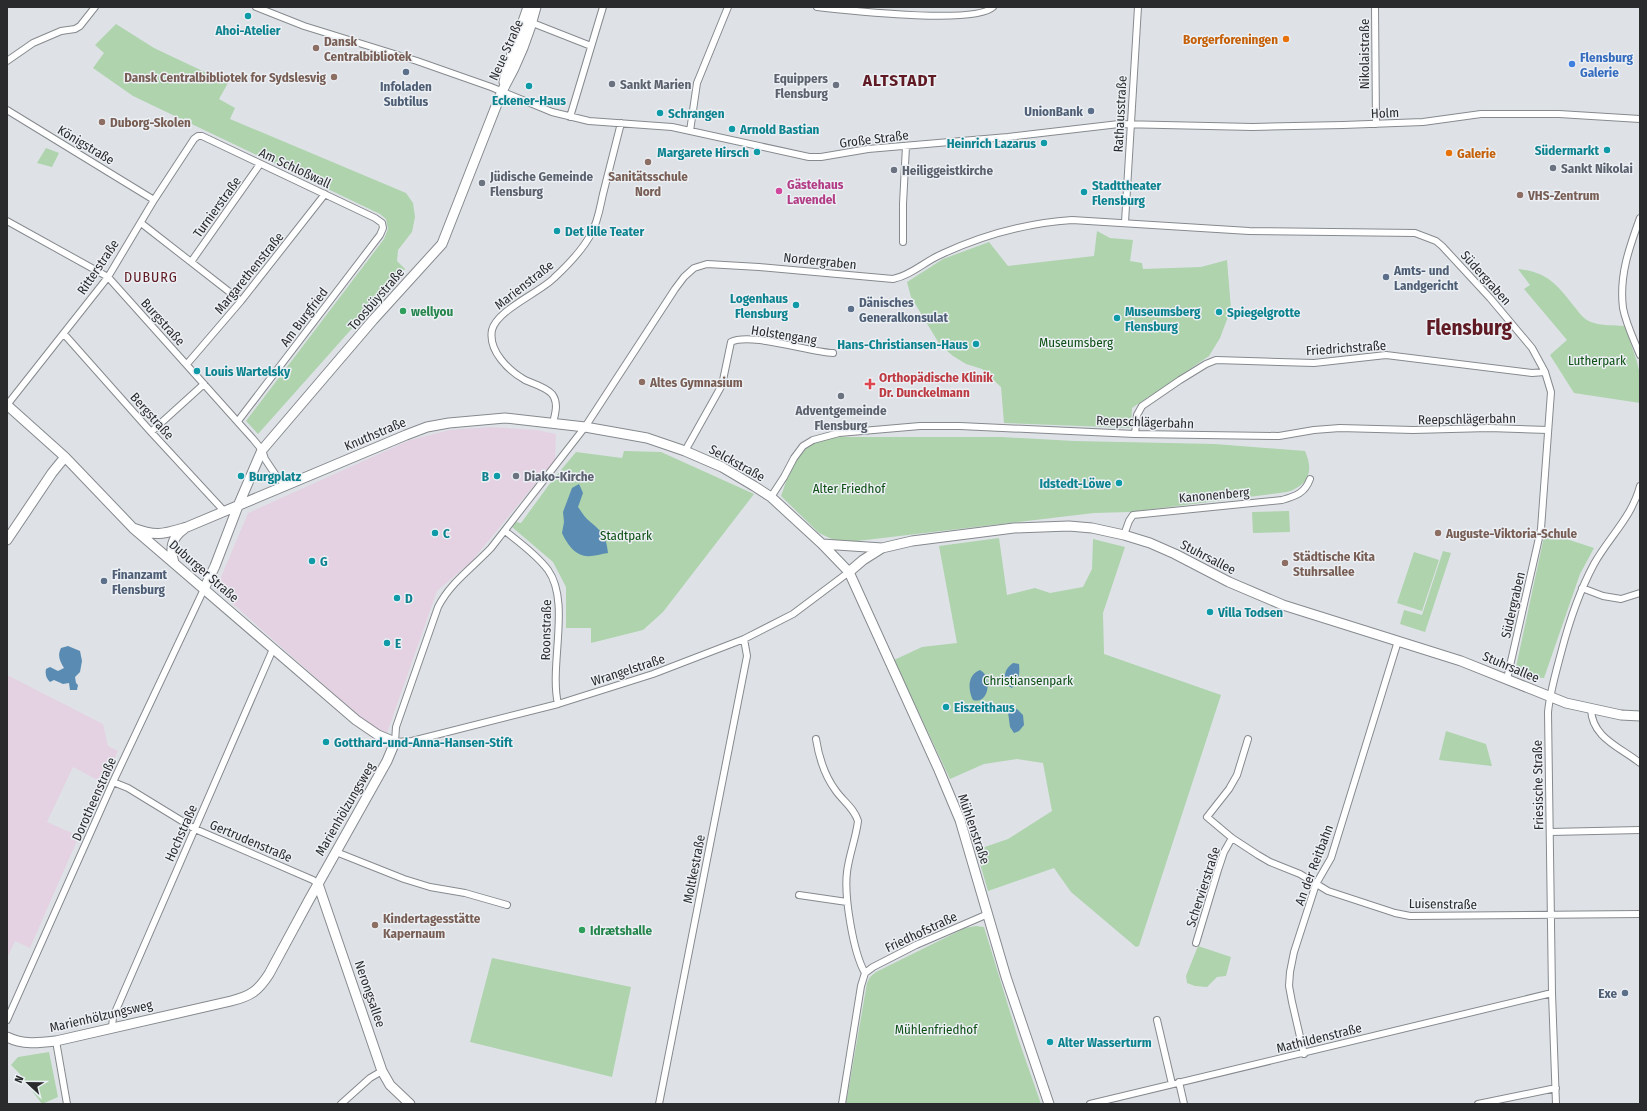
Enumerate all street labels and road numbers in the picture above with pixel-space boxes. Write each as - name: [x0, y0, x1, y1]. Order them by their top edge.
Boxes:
- street label: Neue Straße: [486, 17, 526, 83]
- street label: Nikolaistraße: [1357, 19, 1372, 89]
- street label: Rathausstraße: [1111, 75, 1129, 153]
- street label: Holm: [1371, 105, 1399, 121]
- street label: Königstraße: [55, 122, 117, 168]
- street label: Große Straße: [839, 127, 909, 151]
- street label: Am Schloßwall: [257, 145, 334, 191]
- street label: Turnierstraße: [190, 174, 244, 240]
- street label: Margarethenstraße: [211, 229, 287, 317]
- street label: Ritterstraße: [74, 237, 122, 297]
- street label: Südergraben: [1458, 248, 1514, 308]
- street label: Nordergraben: [783, 250, 857, 272]
- street label: Marienstraße: [492, 257, 556, 313]
- street label: Toosbüystraße: [345, 265, 407, 333]
- street label: Am Burgfried: [277, 285, 331, 349]
- street label: Burgstraße: [138, 295, 188, 349]
- street label: Holstengang: [750, 322, 819, 348]
- street label: Friedrichstraße: [1305, 338, 1387, 358]
- street label: Bergstraße: [127, 390, 177, 442]
- street label: Reepschlägerbahn: [1418, 411, 1516, 427]
- street label: Reepschlägerbahn: [1096, 413, 1194, 431]
- street label: Knuthstraße: [342, 414, 408, 454]
- street label: Selckstraße: [706, 442, 768, 484]
- street label: Kanonenberg: [1178, 484, 1251, 506]
- street label: Duburger Straße: [166, 537, 242, 605]
- street label: Stuhrsallee: [1178, 537, 1238, 577]
- street label: Südergraben: [1498, 570, 1528, 640]
- street label: Roonstraße: [538, 599, 554, 661]
- street label: Stuhrsallee: [1480, 648, 1542, 686]
- street label: Wrangelstraße: [589, 651, 667, 689]
- street label: Friesische Straße: [1530, 740, 1546, 830]
- street label: Dorotheenstraße: [69, 755, 119, 843]
- street label: Marienhölzungsweg: [312, 759, 378, 858]
- street label: Mühlenstraße: [955, 792, 993, 866]
- street label: Hochstraße: [162, 802, 200, 864]
- street label: Gertrudenstraße: [208, 817, 294, 865]
- street label: An der Reitbahn: [1292, 822, 1336, 908]
- street label: Moltkestraße: [680, 833, 708, 905]
- street label: Schervierstraße: [1183, 845, 1223, 929]
- street label: Luisenstraße: [1409, 896, 1477, 912]
- street label: Friedhofstraße: [883, 909, 959, 955]
- street label: Nerongsallee: [352, 959, 388, 1029]
- street label: Marienhölzungsweg: [48, 997, 155, 1035]
- street label: Mathildenstraße: [1275, 1020, 1363, 1056]

